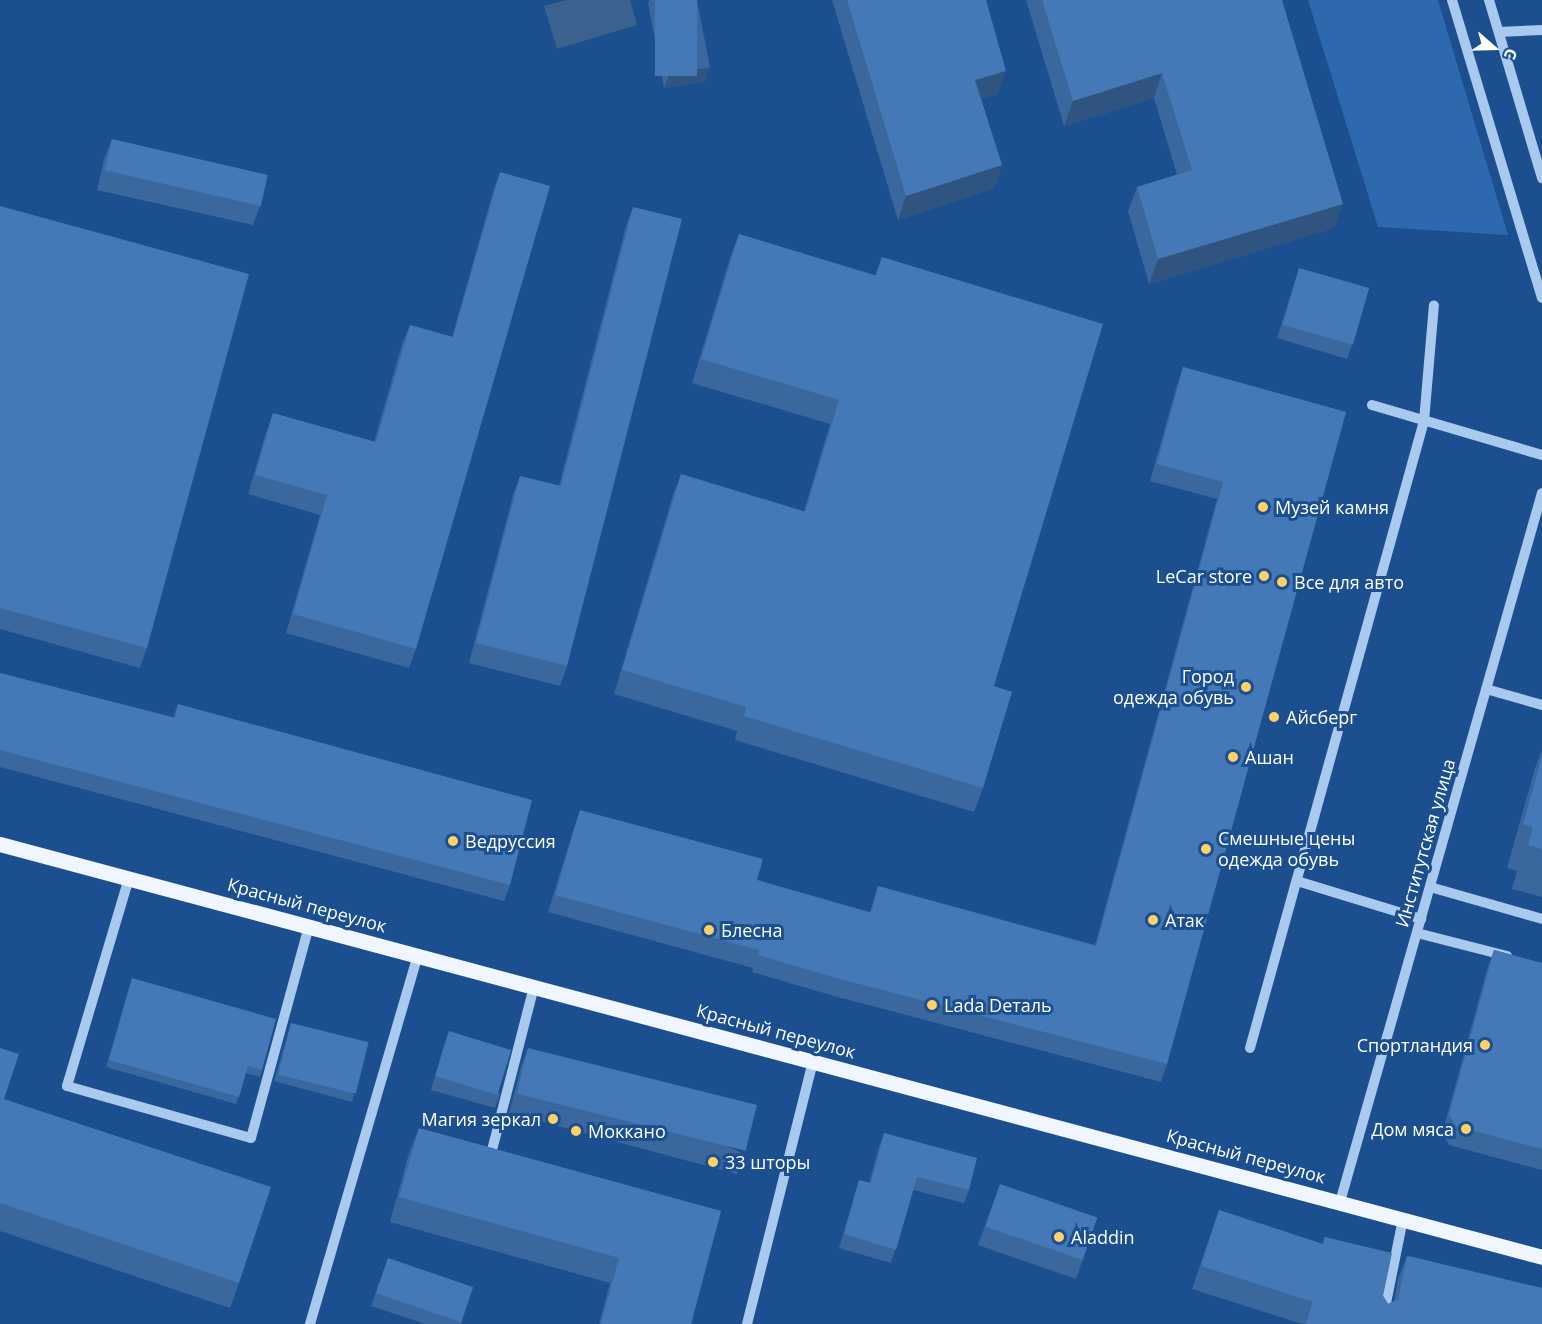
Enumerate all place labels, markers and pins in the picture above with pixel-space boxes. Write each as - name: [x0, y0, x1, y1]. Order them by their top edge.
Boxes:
- place label: Музей камня: [1275, 496, 1389, 518]
- marker: Музей камня: [1256, 500, 1270, 514]
- place label: LeCar store: [1156, 565, 1252, 587]
- marker: LeCar store: [1257, 569, 1271, 583]
- place label: Все для авто: [1294, 571, 1404, 593]
- marker: Все для авто: [1275, 575, 1289, 589]
- place label: Город одежда обувь: [1113, 666, 1234, 708]
- marker: Город одежда обувь: [1239, 680, 1253, 694]
- place label: Айсберг: [1286, 706, 1357, 728]
- marker: Айсберг: [1267, 710, 1281, 724]
- place label: Ашан: [1245, 746, 1294, 768]
- marker: Ашан: [1226, 750, 1240, 764]
- place label: Смешные цены одежда обувь: [1218, 828, 1355, 870]
- place label: Ведруссия: [465, 830, 556, 852]
- marker: Ведруссия: [446, 834, 460, 848]
- marker: Смешные цены одежда обувь: [1199, 842, 1213, 856]
- place label: Атак: [1165, 909, 1204, 931]
- marker: Атак: [1146, 913, 1160, 927]
- place label: Блесна: [721, 919, 782, 941]
- marker: Блесна: [702, 923, 716, 937]
- place label: Lada Dеталь: [944, 994, 1052, 1016]
- marker: Lada Dеталь: [925, 998, 939, 1012]
- place label: Спортландия: [1357, 1034, 1473, 1056]
- marker: Спортландия: [1478, 1038, 1492, 1052]
- place label: Магия зеркал: [422, 1108, 541, 1130]
- marker: Магия зеркал: [546, 1112, 560, 1126]
- place label: Дом мяса: [1371, 1118, 1454, 1140]
- place label: Моккано: [588, 1120, 666, 1142]
- marker: Дом мяса: [1459, 1122, 1473, 1136]
- marker: Моккано: [569, 1124, 583, 1138]
- place label: 33 шторы: [725, 1151, 810, 1173]
- marker: 33 шторы: [706, 1155, 720, 1169]
- place label: Aladdin: [1071, 1226, 1135, 1248]
- marker: Aladdin: [1052, 1230, 1066, 1244]

